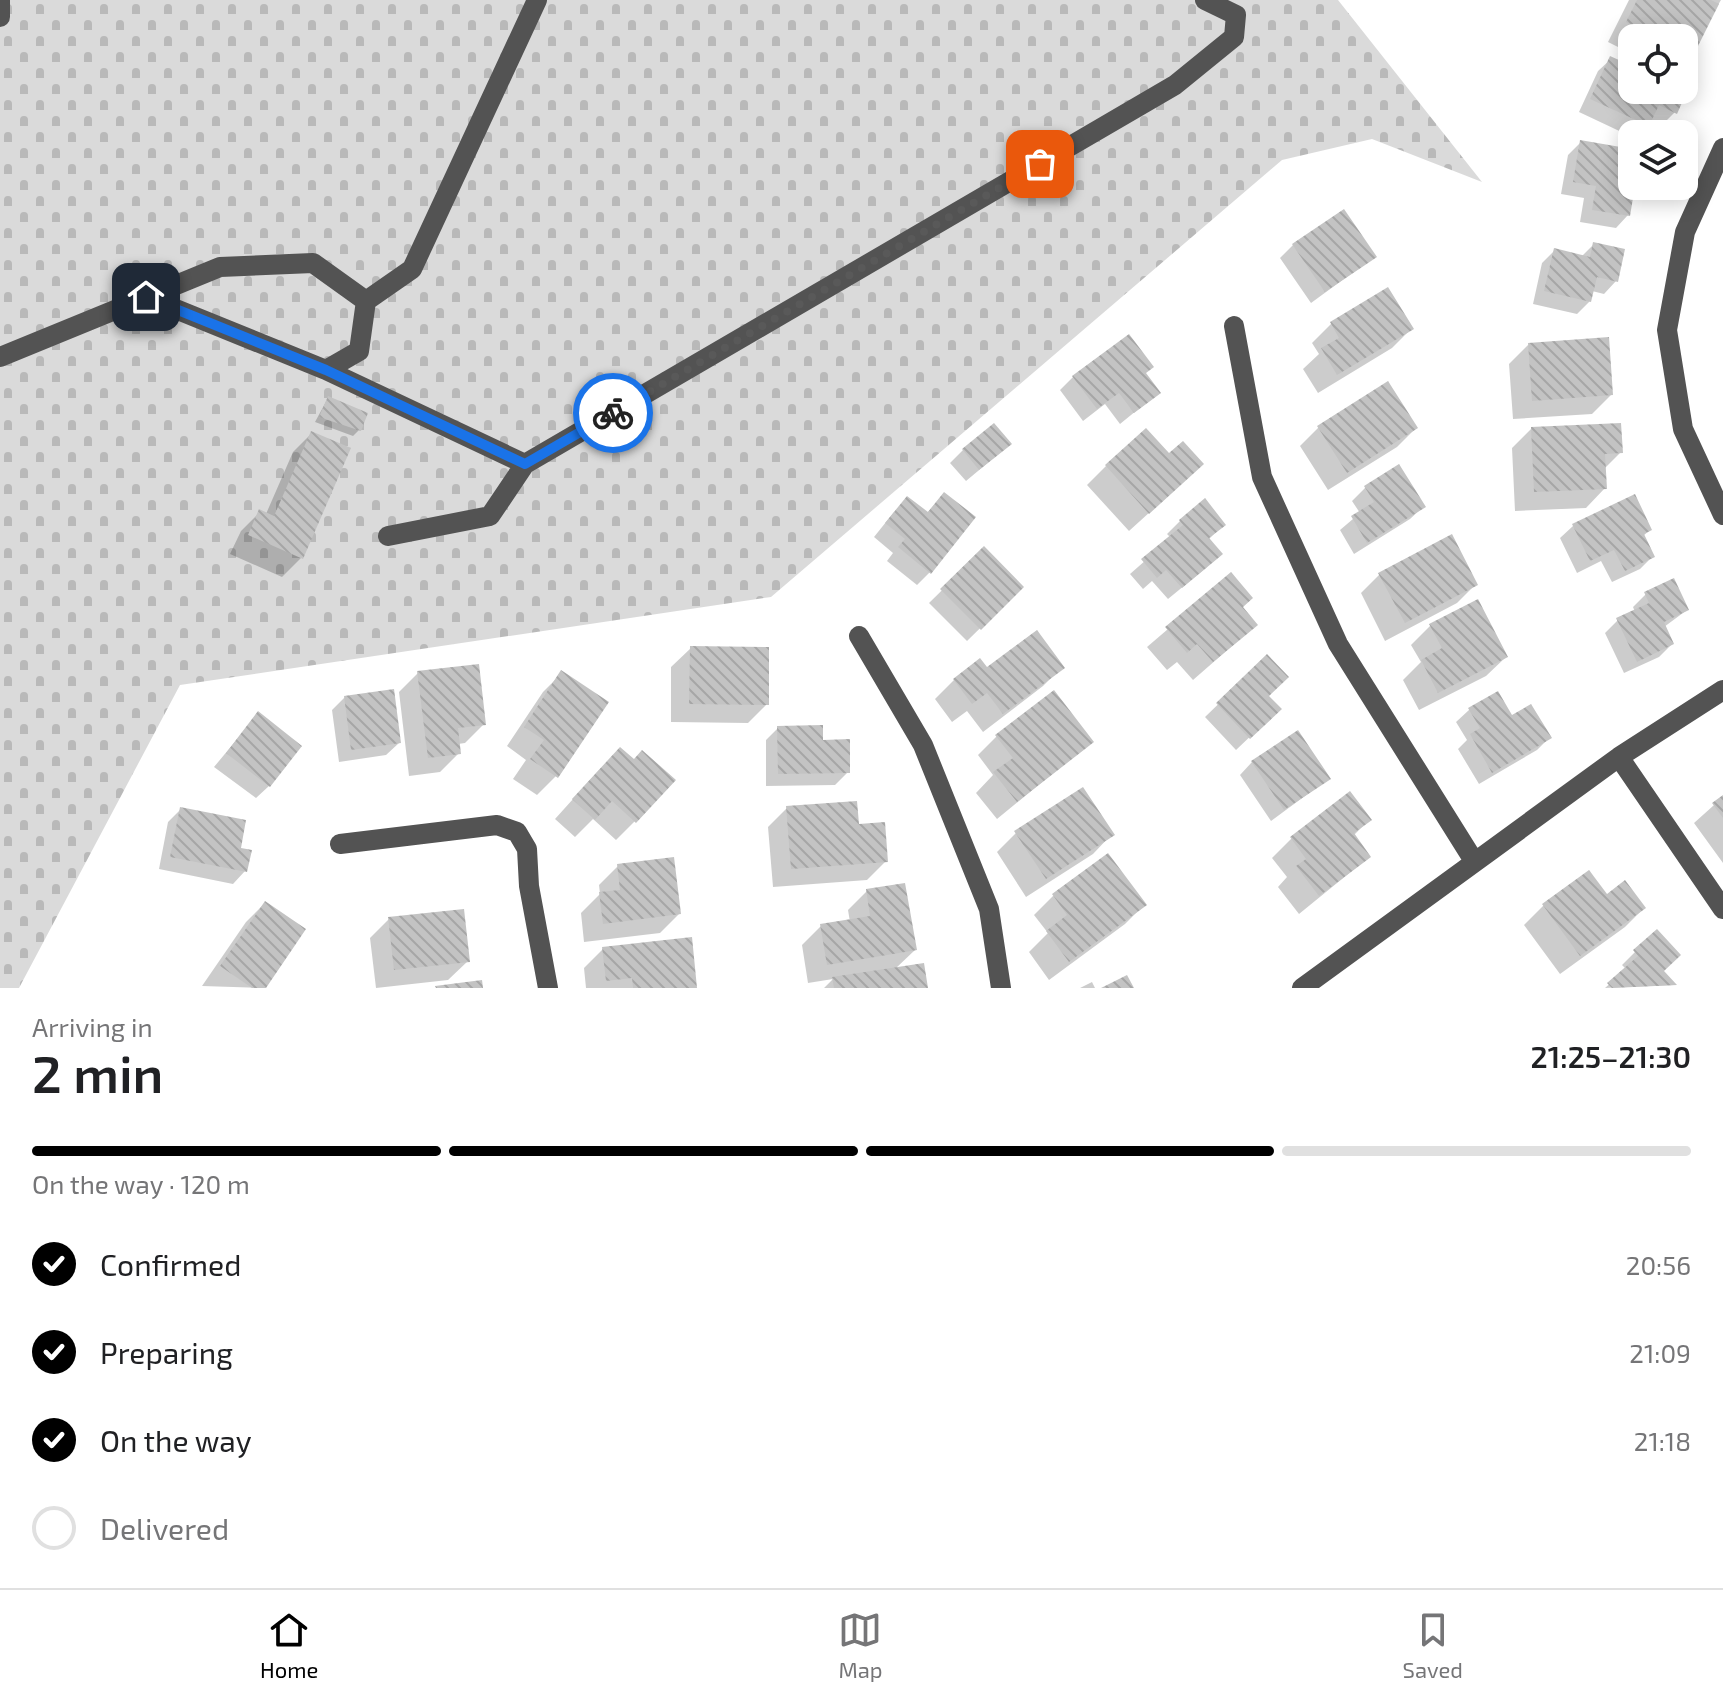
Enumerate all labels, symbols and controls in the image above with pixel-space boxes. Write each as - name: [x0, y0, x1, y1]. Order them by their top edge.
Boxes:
- map controls: [1618, 24, 1698, 200]
- button: locate: [1618, 24, 1698, 104]
- button: layers: [1618, 120, 1698, 200]
- pin: [1006, 130, 1074, 198]
- icon: bag: [1018, 142, 1062, 186]
- pin: [112, 263, 180, 331]
- icon: home: [124, 275, 168, 319]
- courier: [573, 373, 653, 453]
- icon: bike: [591, 391, 635, 435]
- text: Arriving in: [32, 1011, 153, 1042]
- text: 21:25–21:30: [1530, 1038, 1691, 1074]
- text: 2 min: [32, 1041, 163, 1103]
- text: On the way · 120 m: [32, 1168, 250, 1199]
- icon: check: [32, 1242, 76, 1286]
- text: Confirmed: [100, 1246, 241, 1282]
- text: 20:56: [1626, 1249, 1691, 1280]
- icon: check: [32, 1330, 76, 1374]
- text: Preparing: [100, 1334, 233, 1370]
- text: 21:09: [1629, 1337, 1691, 1368]
- icon: check: [32, 1418, 76, 1462]
- text: On the way: [100, 1422, 252, 1458]
- text: 21:18: [1634, 1425, 1691, 1456]
- text: Delivered: [100, 1510, 229, 1546]
- tab: Home: [260, 1608, 318, 1682]
- tab: Map: [838, 1608, 883, 1682]
- tab: Saved: [1403, 1608, 1463, 1682]

